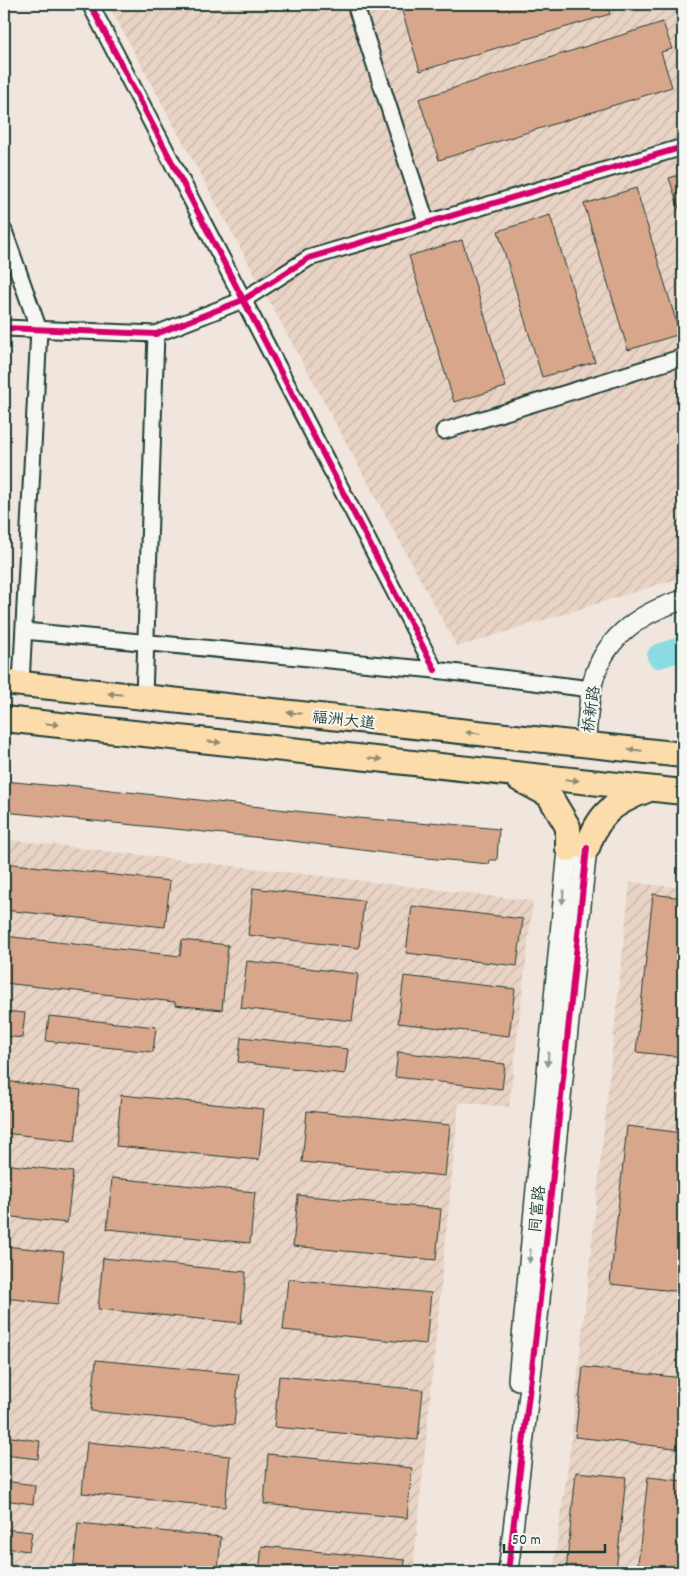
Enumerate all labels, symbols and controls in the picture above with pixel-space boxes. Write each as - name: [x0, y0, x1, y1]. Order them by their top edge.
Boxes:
- street label: 桥新路: [578, 684, 607, 735]
- one-way arrow: [107, 690, 123, 698]
- street label: 福洲大道: [311, 707, 377, 736]
- one-way arrow: [286, 709, 302, 717]
- one-way arrow: [45, 720, 61, 728]
- one-way arrow: [465, 729, 481, 737]
- one-way arrow: [206, 738, 222, 746]
- one-way arrow: [626, 746, 642, 754]
- one-way arrow: [368, 755, 384, 763]
- one-way arrow: [564, 776, 580, 784]
- one-way arrow: [559, 890, 567, 906]
- one-way arrow: [544, 1052, 552, 1068]
- street label: 同富路: [525, 1184, 552, 1234]
- one-way arrow: [526, 1248, 534, 1264]
- scale bar: [504, 1521, 606, 1553]
- text: 50 m: [512, 1530, 541, 1552]

